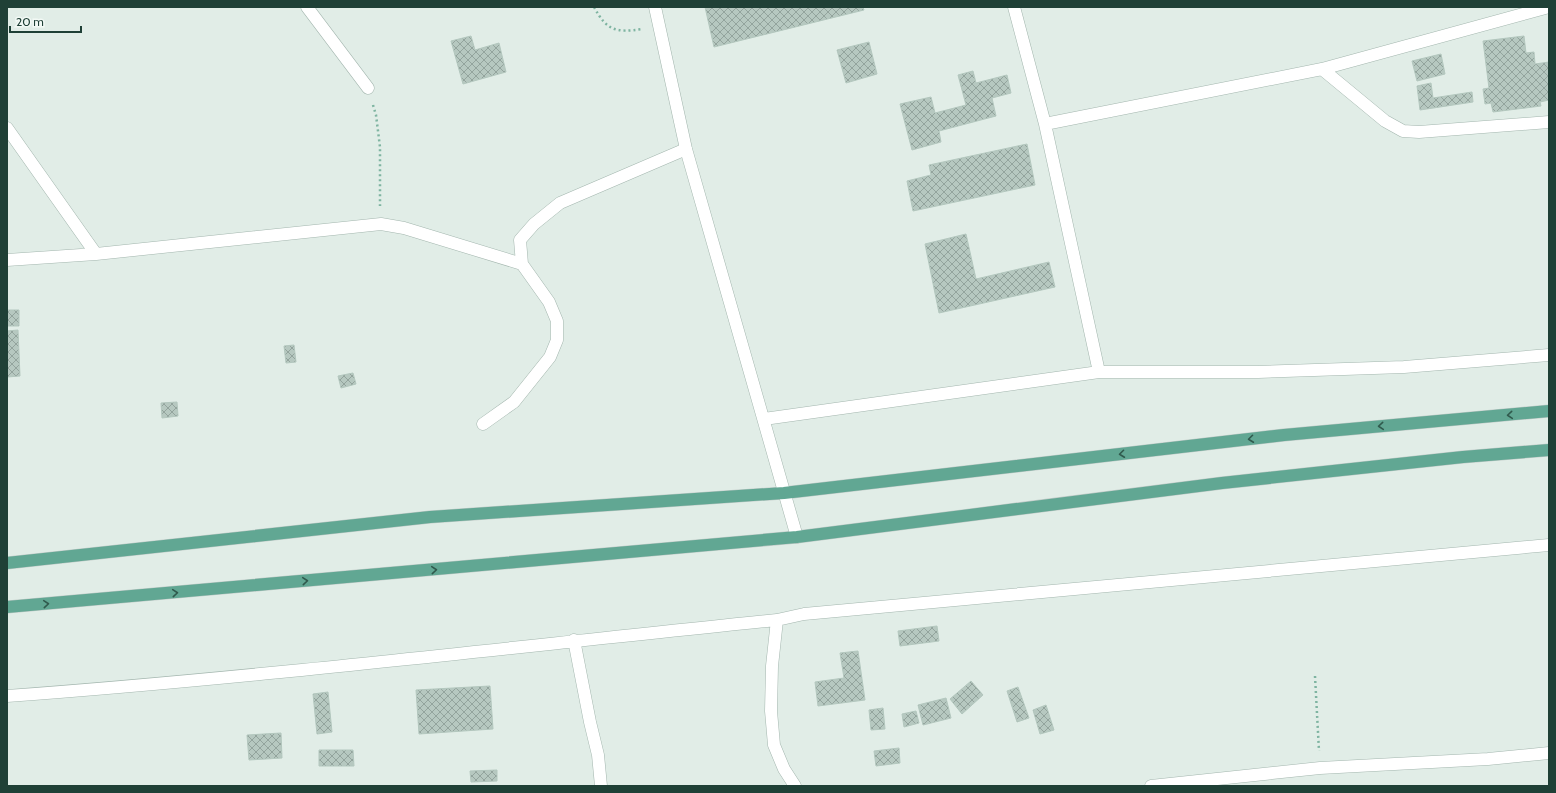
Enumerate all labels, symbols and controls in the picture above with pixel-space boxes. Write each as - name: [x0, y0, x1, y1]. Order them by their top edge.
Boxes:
- scale bar: [10, 8, 81, 34]
- text: 20 m: [16, 14, 44, 29]
- one-way arrow: [1507, 410, 1513, 419]
- one-way arrow: [1378, 422, 1384, 431]
- one-way arrow: [1248, 434, 1254, 443]
- one-way arrow: [1119, 449, 1125, 458]
- one-way arrow: [431, 565, 437, 574]
- one-way arrow: [302, 577, 308, 586]
- one-way arrow: [172, 588, 178, 597]
- one-way arrow: [43, 600, 49, 609]

